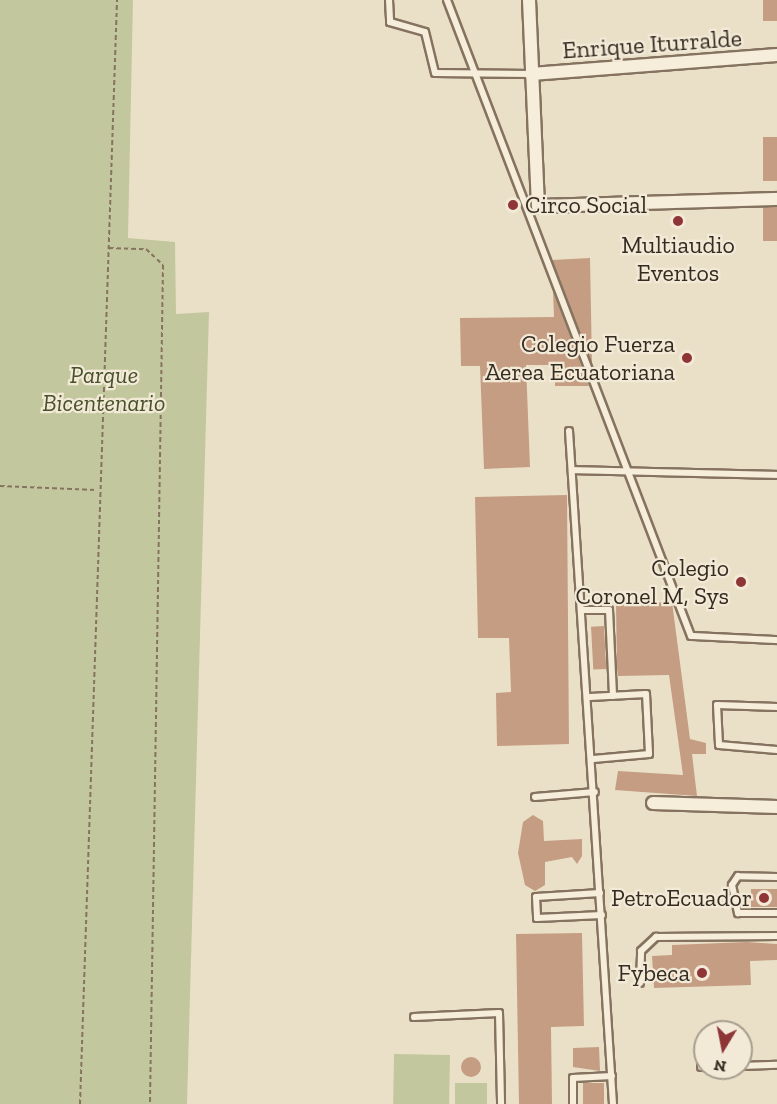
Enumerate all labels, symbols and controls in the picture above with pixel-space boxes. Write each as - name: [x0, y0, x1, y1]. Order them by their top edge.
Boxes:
- street label: Enrique Iturralde: [561, 23, 743, 65]
- place label: Circo Social: [525, 191, 647, 219]
- marker: Circo Social: [506, 198, 520, 212]
- marker: Multiaudio Eventos: [671, 214, 685, 228]
- place label: Multiaudio Eventos: [621, 231, 735, 287]
- place label: Colegio Fuerza Aerea Ecuatoriana: [485, 330, 675, 386]
- marker: Colegio Fuerza Aerea Ecuatoriana: [680, 351, 694, 365]
- park label: Parque Bicentenario: [43, 361, 165, 417]
- place label: Colegio Coronel M, Sys: [575, 554, 729, 610]
- marker: Colegio Coronel M, Sys: [734, 575, 748, 589]
- place label: PetroEcuador: [611, 884, 752, 912]
- marker: PetroEcuador: [757, 891, 771, 905]
- place label: Fybeca: [618, 959, 690, 987]
- marker: Fybeca: [695, 966, 709, 980]
- north arrow: [693, 1020, 753, 1080]
- text: N: [712, 1056, 728, 1077]

